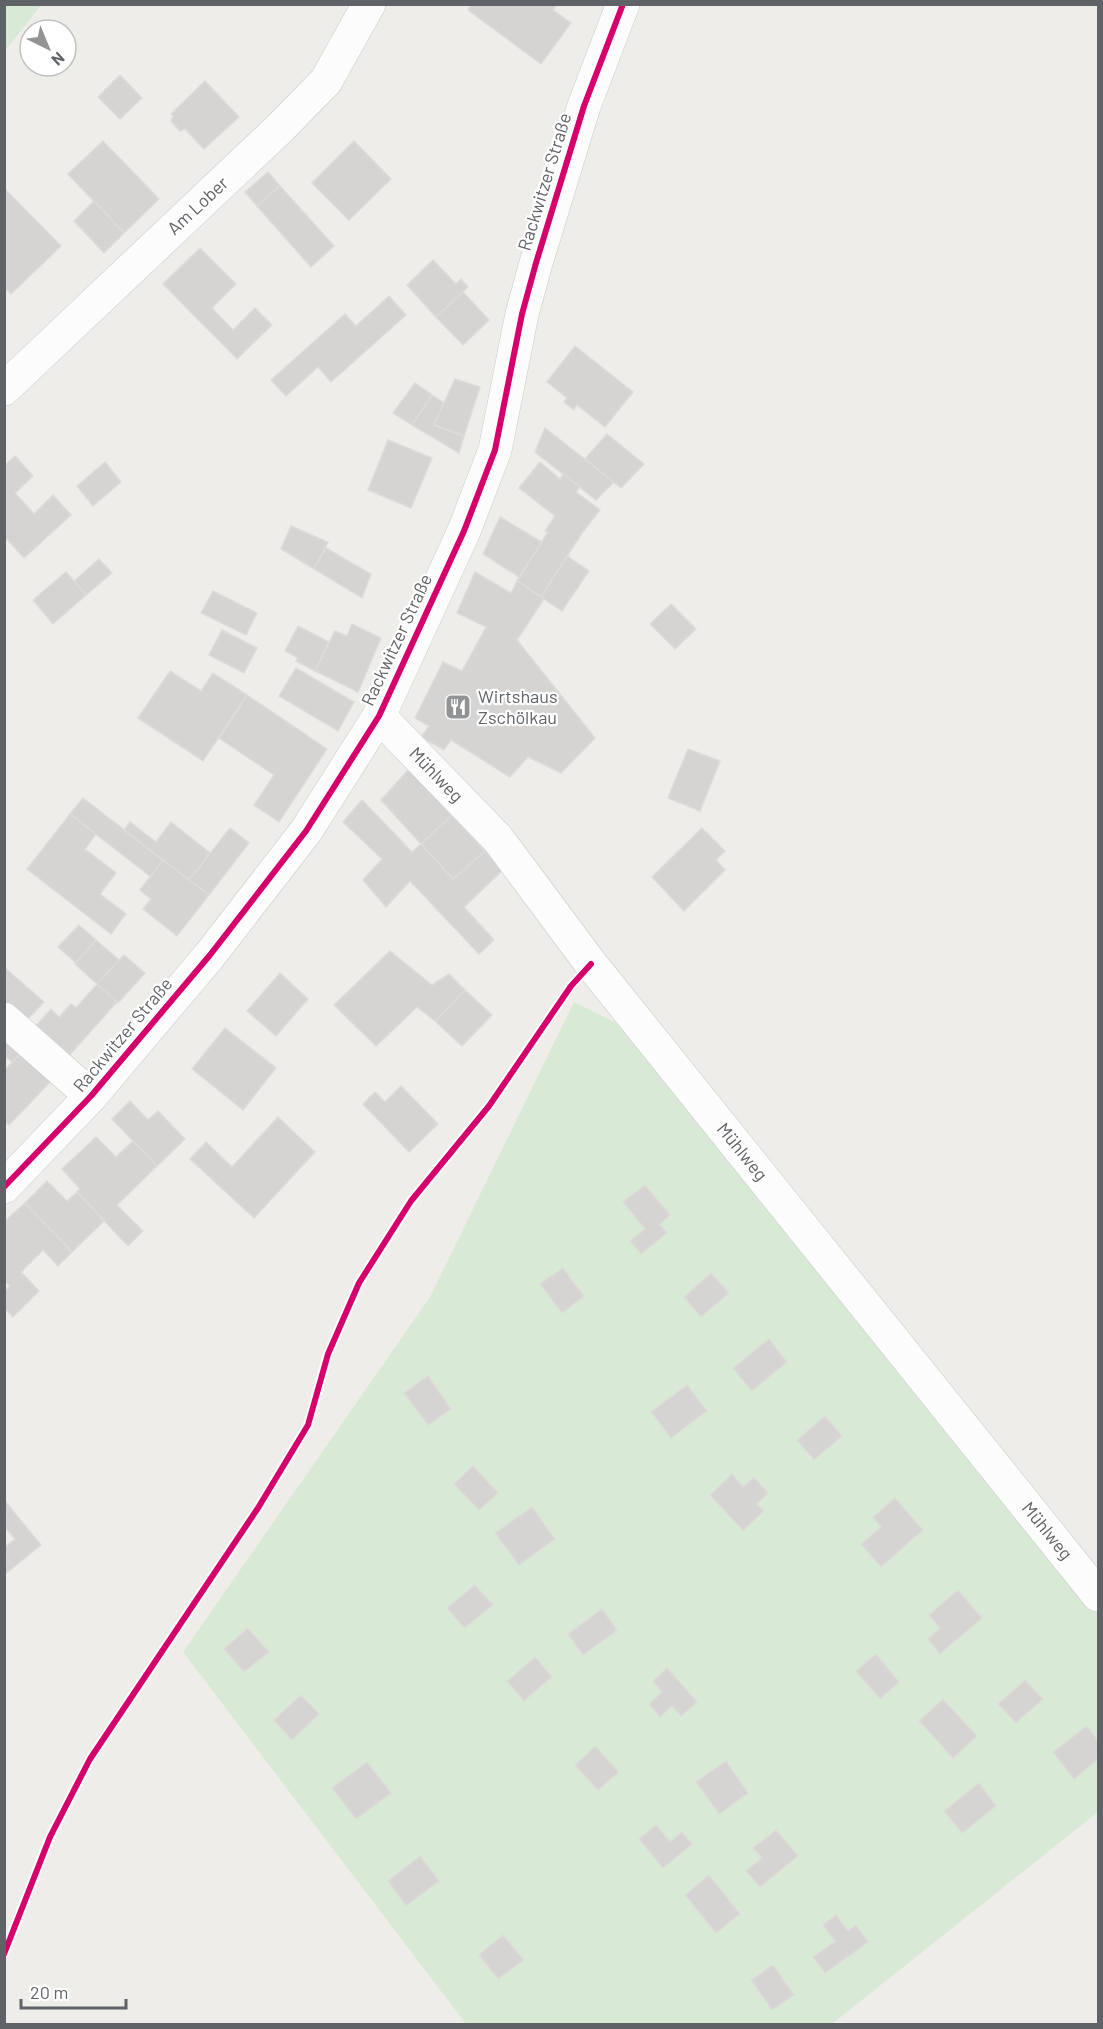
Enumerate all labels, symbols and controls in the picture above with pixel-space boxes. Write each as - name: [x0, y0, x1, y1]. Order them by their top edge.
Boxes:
- north arrow: [18, 18, 78, 78]
- text: N: [48, 49, 69, 70]
- street label: Rackwitzer Straße: [513, 110, 575, 253]
- street label: Am Lober: [162, 171, 233, 239]
- street label: Rackwitzer Straße: [356, 570, 436, 709]
- place label: Wirtshaus Zschölkau: [478, 685, 558, 728]
- restaurant icon: Wirtshaus Zschölkau: [443, 692, 473, 722]
- street label: Mühlweg: [405, 742, 468, 807]
- street label: Rackwitzer Straße: [68, 973, 177, 1096]
- street label: Mühlweg: [713, 1118, 773, 1185]
- street label: Mühlweg: [1018, 1497, 1078, 1564]
- scale bar: [21, 1972, 126, 2010]
- text: 20 m: [30, 1981, 68, 2003]

